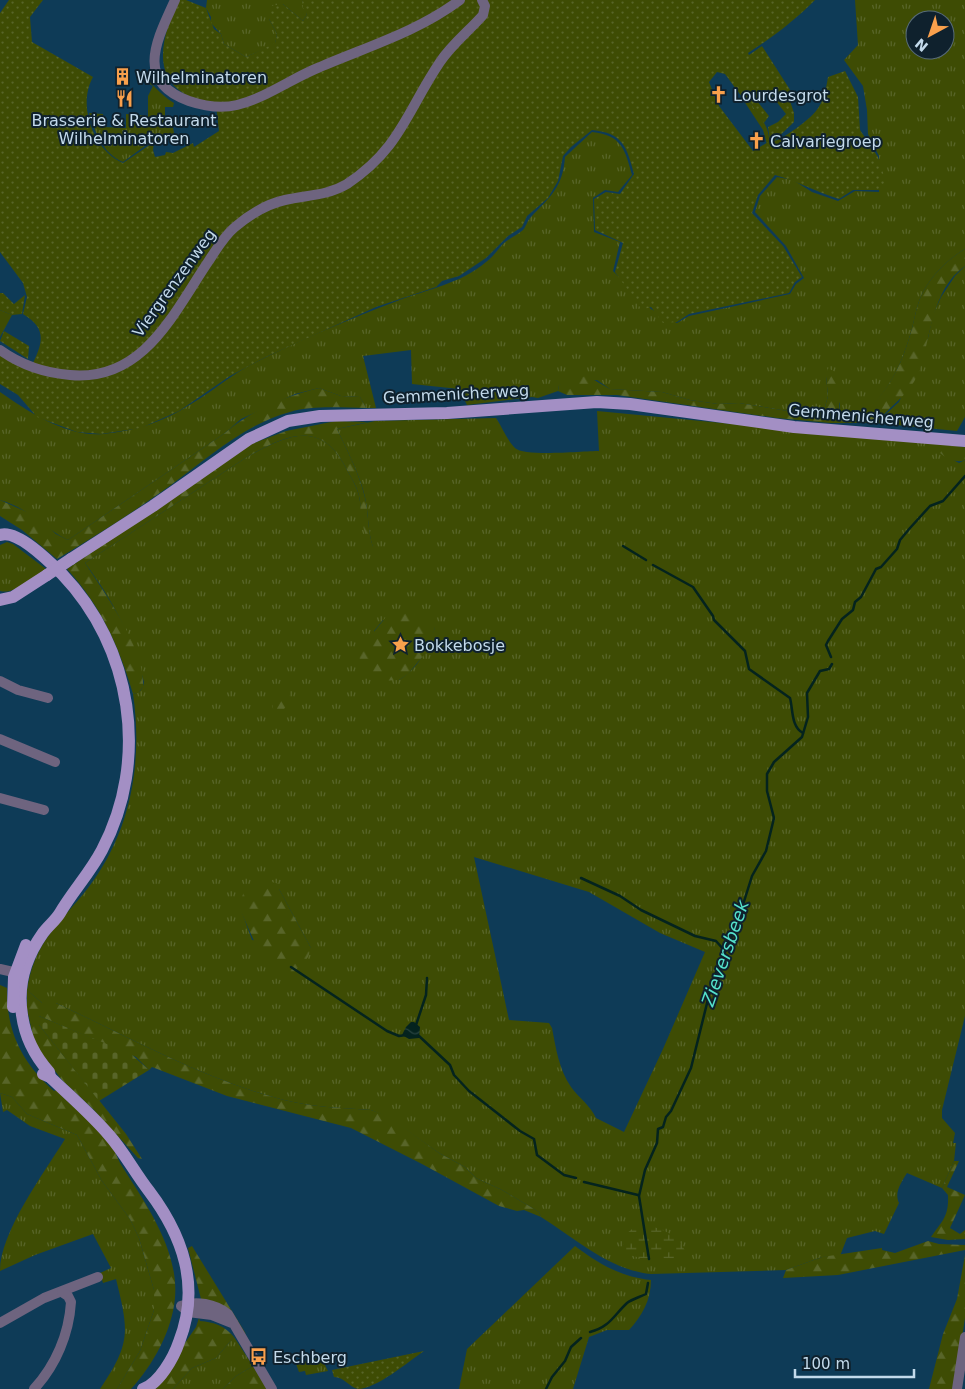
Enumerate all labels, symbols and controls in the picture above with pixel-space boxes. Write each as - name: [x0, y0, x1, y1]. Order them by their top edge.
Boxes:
- north arrow: [905, 10, 955, 60]
- text: N: [912, 35, 931, 55]
- building icon: Wilhelminatoren: [112, 67, 132, 87]
- place label: Wilhelminatoren: [136, 68, 267, 87]
- church icon: Lourdesgrot: [709, 85, 729, 105]
- place label: Lourdesgrot: [733, 86, 829, 105]
- restaurant icon: Brasserie & Restaurant Wilhelminatoren: [114, 88, 134, 108]
- place label: Brasserie & Restaurant Wilhelminatoren: [32, 111, 216, 148]
- church icon: Calvariegroep: [746, 131, 766, 151]
- place label: Calvariegroep: [770, 132, 882, 151]
- street label: Viergrenzenweg: [128, 225, 220, 341]
- street label: Gemmenicherweg: [382, 381, 530, 407]
- street label: Gemmenicherweg: [787, 400, 935, 432]
- place icon: Bokkebosje: [390, 635, 410, 655]
- place label: Bokkebosje: [414, 636, 505, 655]
- water label: Zieversbeek: [697, 896, 753, 1010]
- scale bar: [795, 1346, 914, 1378]
- bus stop icon: Eschberg: [249, 1347, 269, 1367]
- place label: Eschberg: [273, 1348, 347, 1367]
- text: 100 m: [802, 1355, 850, 1373]

